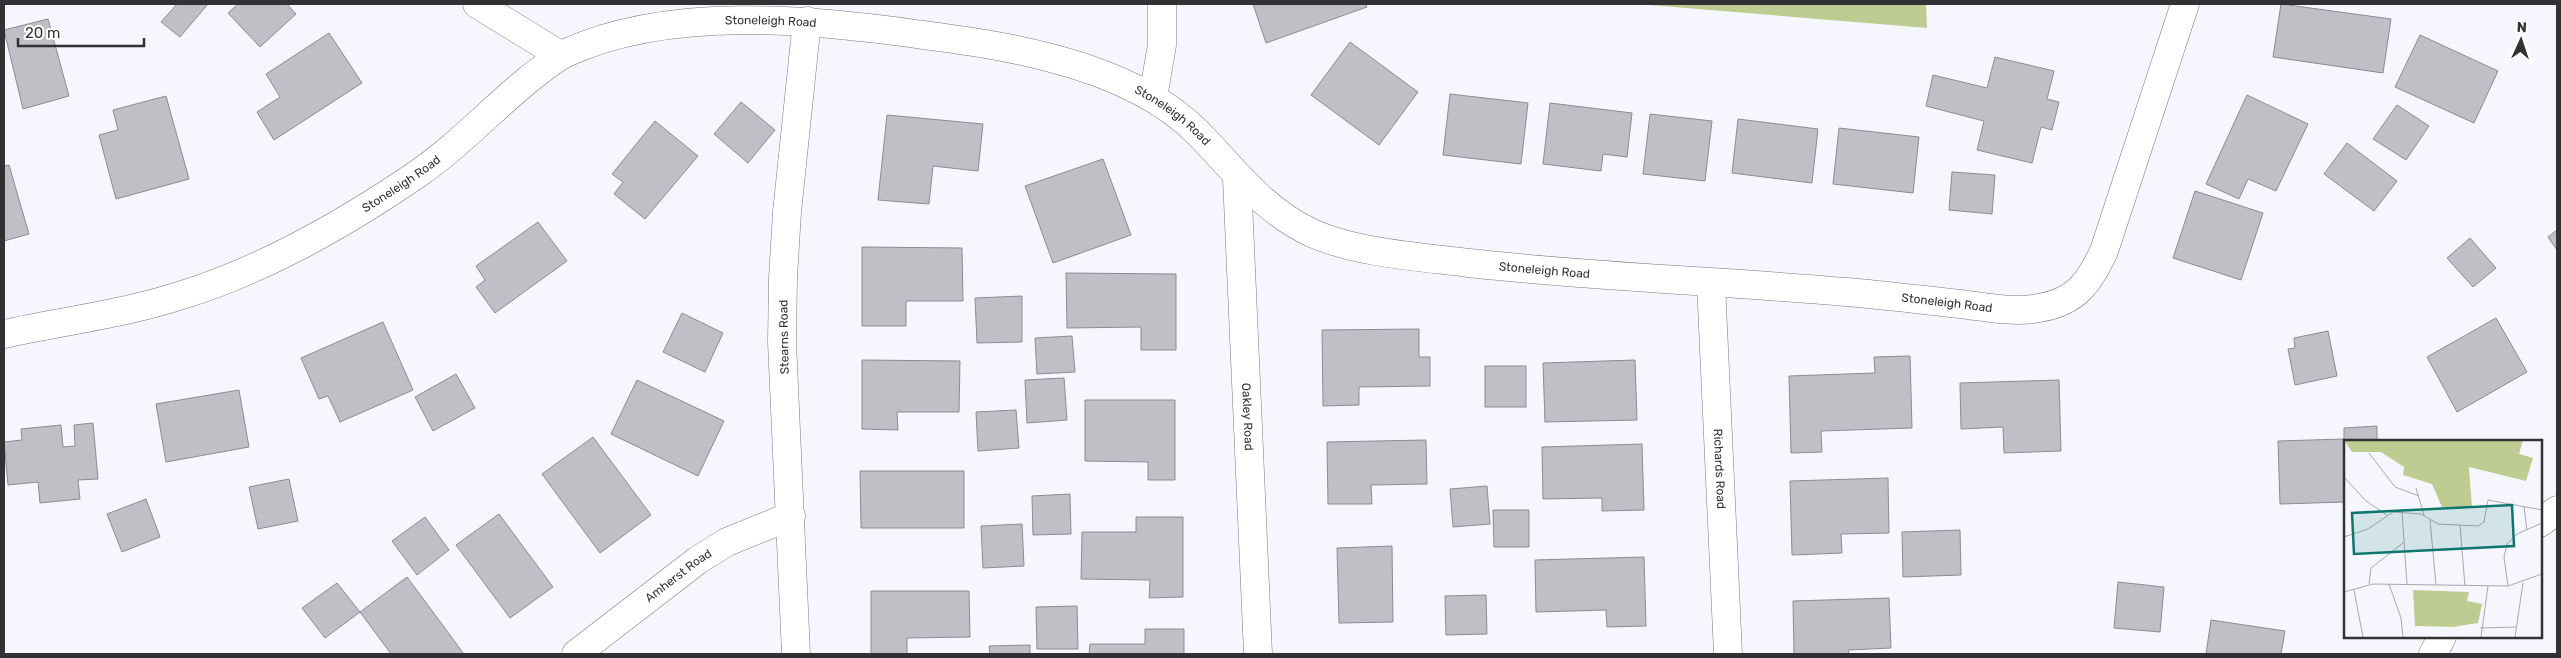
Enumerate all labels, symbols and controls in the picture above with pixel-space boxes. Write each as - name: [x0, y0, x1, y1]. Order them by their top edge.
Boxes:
- street label: Stoneleigh Road: [725, 13, 817, 30]
- scale bar: [18, 15, 144, 47]
- north arrow: [2496, 15, 2546, 65]
- text: N: [2516, 19, 2527, 36]
- text: 20 m: [25, 24, 60, 42]
- street label: Stoneleigh Road: [1132, 83, 1213, 148]
- street label: Stoneleigh Road: [359, 153, 443, 215]
- street label: Stoneleigh Road: [1498, 259, 1590, 281]
- street label: Stoneleigh Road: [1901, 291, 1993, 315]
- street label: Stearns Road: [776, 299, 792, 375]
- street label: Oakley Road: [1239, 382, 1256, 451]
- street label: Richards Road: [1711, 428, 1728, 509]
- inset map: [2344, 440, 2541, 638]
- street label: Amherst Road: [642, 546, 714, 605]

